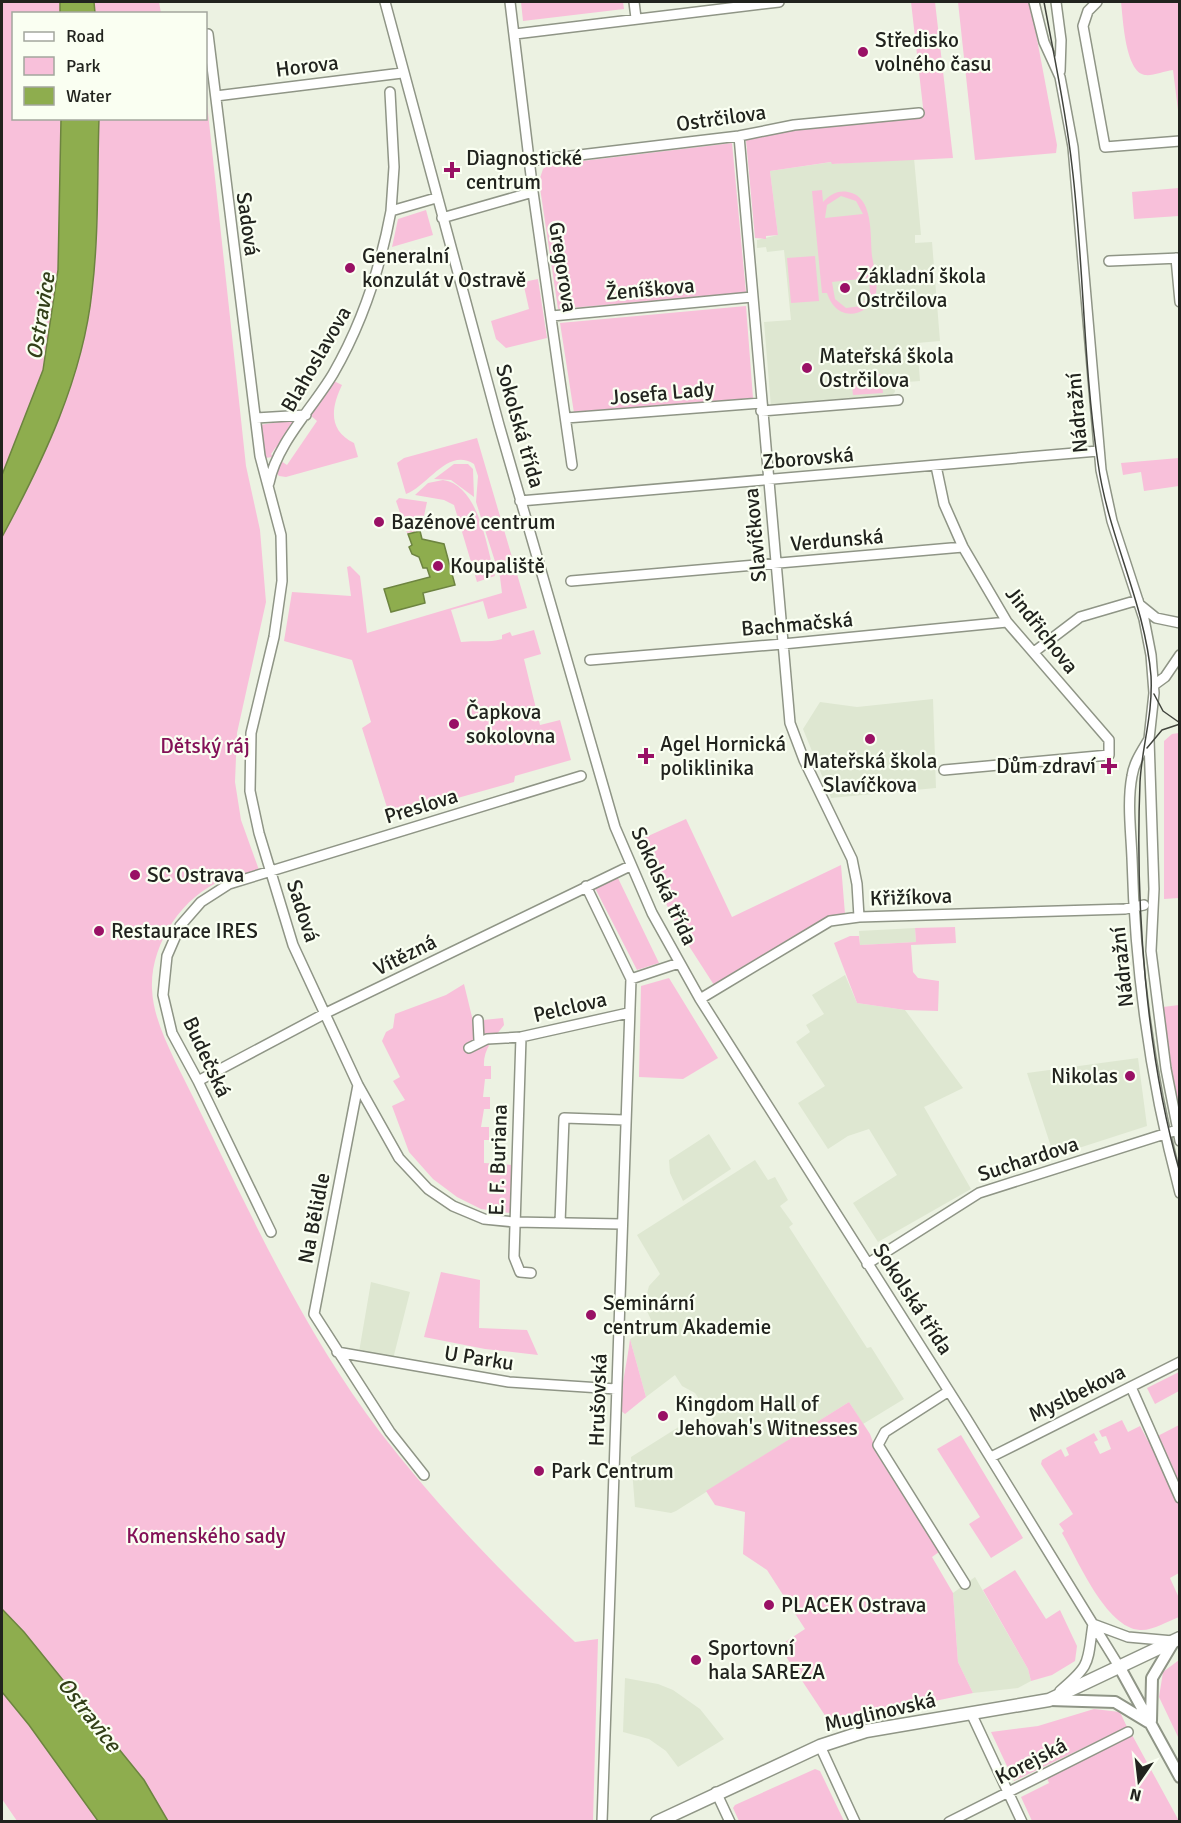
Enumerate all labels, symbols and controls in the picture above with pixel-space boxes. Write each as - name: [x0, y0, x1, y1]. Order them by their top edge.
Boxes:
- legend: [12, 12, 207, 120]
- text: Road: [66, 25, 105, 47]
- place label: Středisko volného času: [875, 27, 992, 77]
- marker: Středisko volného času: [856, 45, 870, 59]
- street label: Horova: [274, 49, 340, 83]
- text: Park: [66, 55, 101, 77]
- text: Water: [66, 85, 112, 107]
- street label: Ostrčilova: [674, 99, 768, 137]
- place label: Diagnostické centrum: [466, 145, 582, 195]
- marker: Diagnostické centrum: [443, 161, 461, 179]
- street label: Sadová: [231, 190, 265, 258]
- street label: Gregorova: [543, 220, 583, 314]
- place label: Generalní konzulát v Ostravě: [362, 243, 526, 293]
- marker: Generalní konzulát v Ostravě: [343, 261, 357, 275]
- place label: Základní škola Ostrčilova: [857, 263, 986, 313]
- water label: Ostravice: [20, 270, 61, 361]
- street label: Ženíškova: [604, 272, 696, 306]
- marker: Základní škola Ostrčilova: [838, 281, 852, 295]
- street label: Blahoslavova: [275, 301, 357, 417]
- place label: Mateřská škola Ostrčilova: [819, 343, 954, 393]
- street label: Sokolská třída: [490, 361, 550, 491]
- marker: Mateřská škola Ostrčilova: [800, 361, 814, 375]
- street label: Nádražní: [1061, 371, 1093, 454]
- street label: Josefa Lady: [609, 375, 715, 411]
- street label: Zborovská: [761, 441, 855, 475]
- street label: Slavíčkova: [738, 487, 772, 583]
- place label: Bazénové centrum: [391, 509, 556, 535]
- marker: Bazénové centrum: [372, 515, 386, 529]
- street label: Verdunská: [789, 523, 885, 557]
- place label: Koupaliště: [450, 553, 545, 579]
- marker: Koupaliště: [431, 559, 445, 573]
- street label: Jindřichova: [1000, 581, 1084, 679]
- street label: Bachmačská: [740, 606, 854, 642]
- place label: Čapkova sokolovna: [466, 699, 555, 749]
- marker: Čapkova sokolovna: [447, 717, 461, 731]
- place label: Agel Hornická poliklinika: [660, 731, 786, 781]
- marker: Mateřská škola Slavíčkova: [863, 732, 877, 746]
- park label: Dětský ráj: [160, 733, 250, 759]
- marker: Agel Hornická poliklinika: [637, 747, 655, 765]
- place label: Mateřská škola Slavíčkova: [803, 748, 937, 798]
- place label: Dům zdraví: [996, 753, 1096, 779]
- marker: Dům zdraví: [1100, 757, 1118, 775]
- street label: Preslova: [381, 783, 461, 829]
- street label: Sokolská třída: [625, 823, 703, 949]
- place label: SC Ostrava: [147, 862, 244, 888]
- marker: SC Ostrava: [128, 868, 142, 882]
- street label: Sadová: [281, 876, 325, 946]
- street label: Křižíkova: [869, 883, 953, 911]
- place label: Restaurace IRES: [111, 918, 258, 944]
- marker: Restaurace IRES: [92, 924, 106, 938]
- street label: Nádražní: [1105, 925, 1139, 1008]
- street label: Vítězná: [369, 929, 441, 981]
- street label: Pelclova: [531, 986, 609, 1028]
- street label: Budečská: [177, 1012, 237, 1102]
- place label: Nikolas: [1051, 1063, 1118, 1089]
- marker: Nikolas: [1123, 1069, 1137, 1083]
- street label: E. F. Buriana: [483, 1104, 513, 1216]
- street label: Suchardova: [974, 1130, 1082, 1188]
- street label: Na Bělidle: [292, 1170, 336, 1266]
- street label: Sokolská třída: [867, 1238, 959, 1360]
- place label: Seminární centrum Akademie: [603, 1290, 771, 1340]
- marker: Seminární centrum Akademie: [584, 1308, 598, 1322]
- street label: U Parku: [442, 1340, 516, 1376]
- street label: Hrušovská: [583, 1353, 613, 1447]
- street label: Myslbekova: [1024, 1358, 1130, 1428]
- place label: Kingdom Hall of Jehovah's Witnesses: [675, 1391, 858, 1441]
- marker: Kingdom Hall of Jehovah's Witnesses: [656, 1409, 670, 1423]
- place label: Park Centrum: [551, 1458, 674, 1484]
- marker: Park Centrum: [532, 1464, 546, 1478]
- park label: Komenského sady: [126, 1523, 286, 1549]
- place label: PLACEK Ostrava: [781, 1592, 926, 1618]
- marker: PLACEK Ostrava: [762, 1598, 776, 1612]
- place label: Sportovní hala SAREZA: [708, 1635, 825, 1685]
- marker: Sportovní hala SAREZA: [689, 1653, 703, 1667]
- water label: Ostravice: [52, 1672, 128, 1758]
- street label: Muglinovská: [822, 1687, 938, 1737]
- street label: Korejská: [991, 1732, 1071, 1790]
- north arrow: [1109, 1751, 1169, 1811]
- text: N: [1128, 1784, 1143, 1806]

